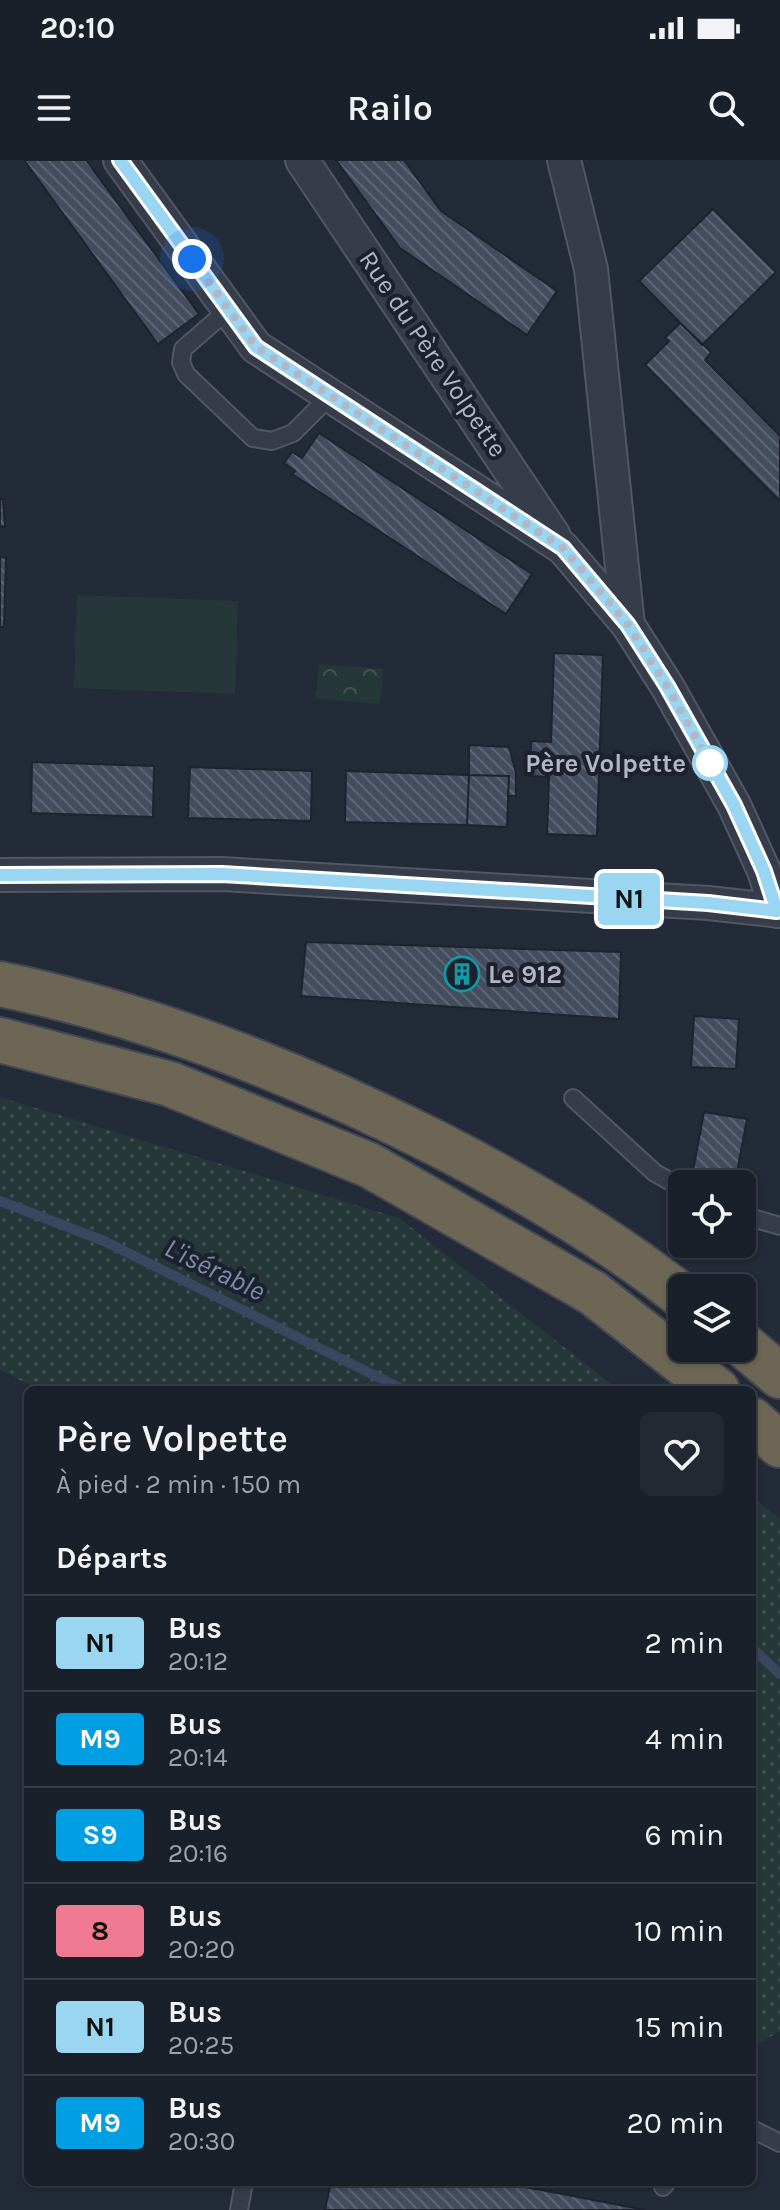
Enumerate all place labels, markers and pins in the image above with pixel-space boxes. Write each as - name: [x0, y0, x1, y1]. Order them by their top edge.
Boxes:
- marker: Père Volpette: [693, 746, 727, 780]
- place label: Père Volpette: [525, 748, 686, 779]
- building icon: Le 912: [443, 955, 481, 993]
- place label: Le 912: [488, 959, 562, 990]

